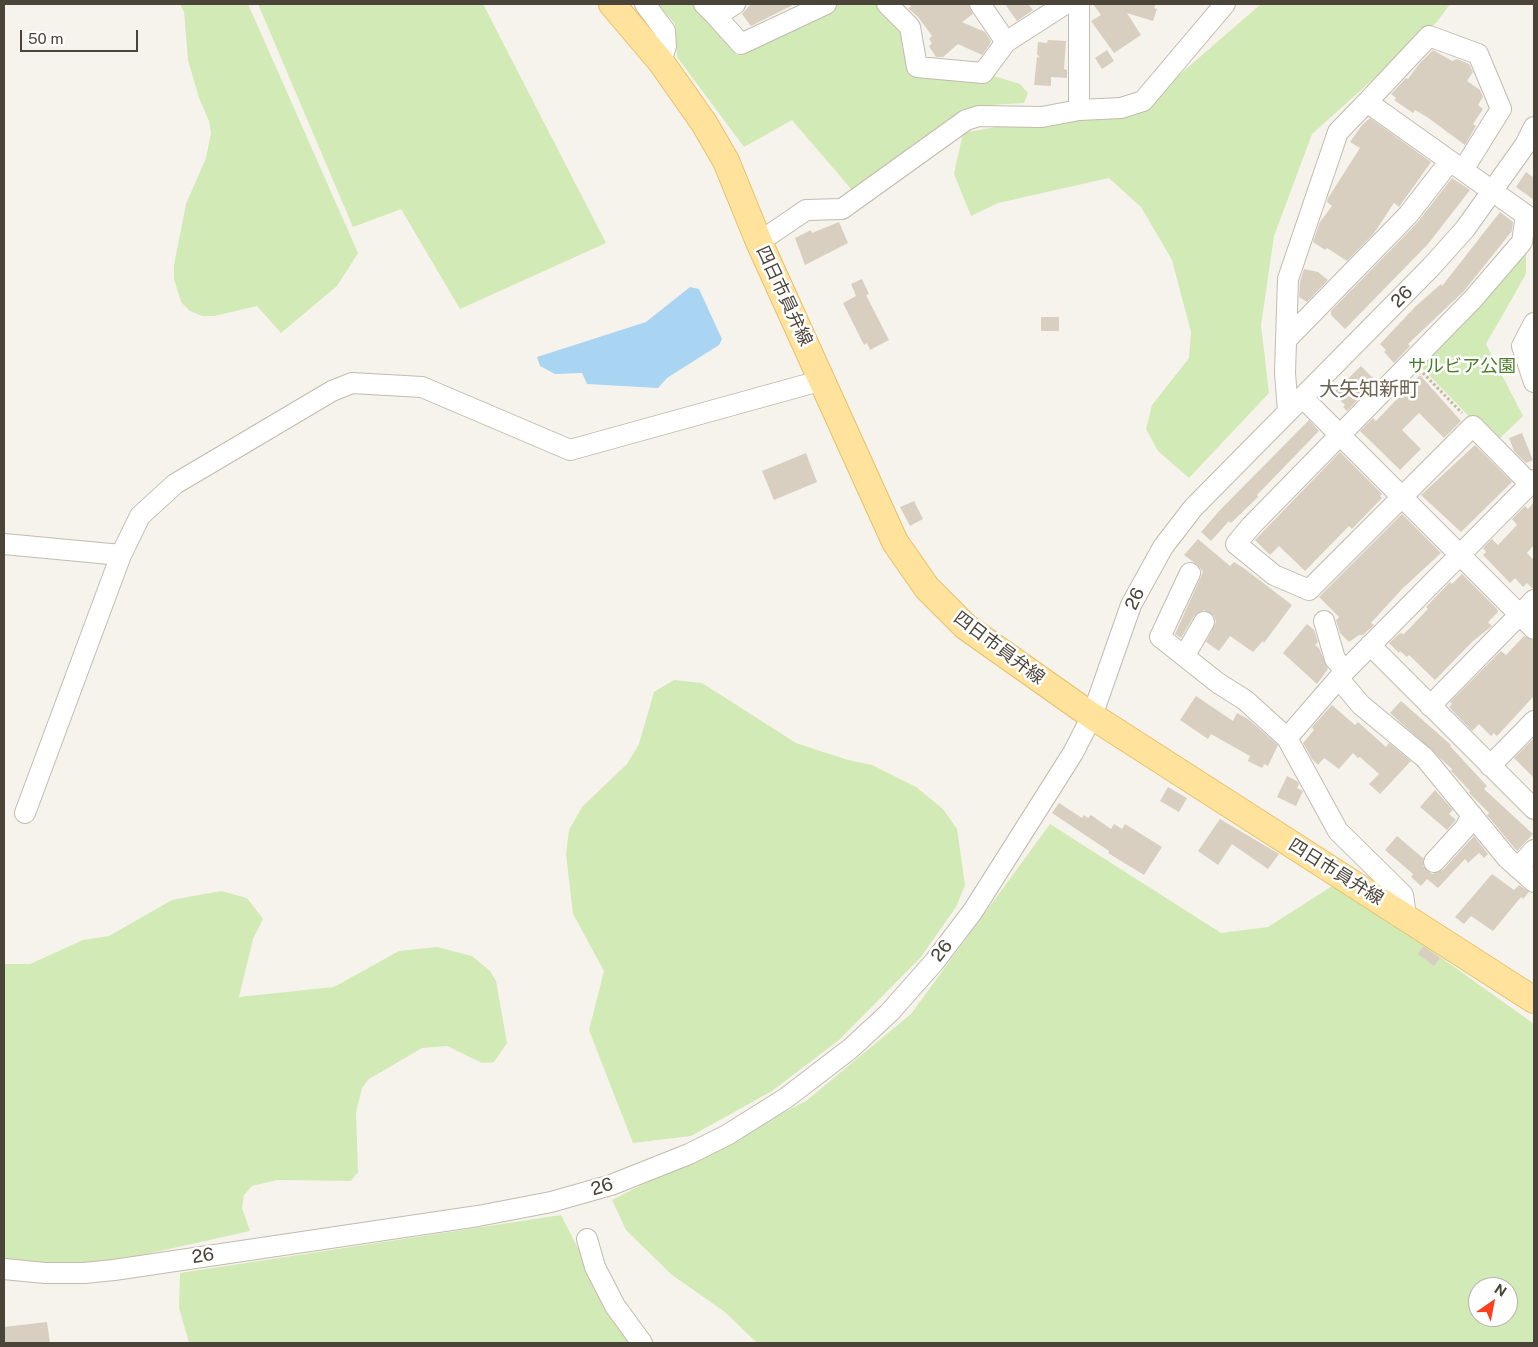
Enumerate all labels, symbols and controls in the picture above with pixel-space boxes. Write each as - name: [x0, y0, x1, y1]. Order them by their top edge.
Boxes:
- scale bar: [22, 20, 140, 52]
- text: 50 m: [28, 30, 63, 47]
- street label: 四日市員弁線: [751, 242, 817, 350]
- street label: 26: [1387, 282, 1417, 312]
- park label: サルビア公園: [1408, 355, 1516, 377]
- district label: 大矢知新町: [1319, 378, 1419, 402]
- street label: 26: [1121, 584, 1149, 614]
- street label: 四日市員弁線: [949, 607, 1049, 689]
- street label: 四日市員弁線: [1284, 834, 1388, 910]
- street label: 26: [927, 936, 957, 966]
- street label: 26: [588, 1173, 616, 1201]
- street label: 26: [190, 1244, 216, 1268]
- north arrow: [1468, 1277, 1518, 1327]
- text: N: [1492, 1281, 1510, 1300]

